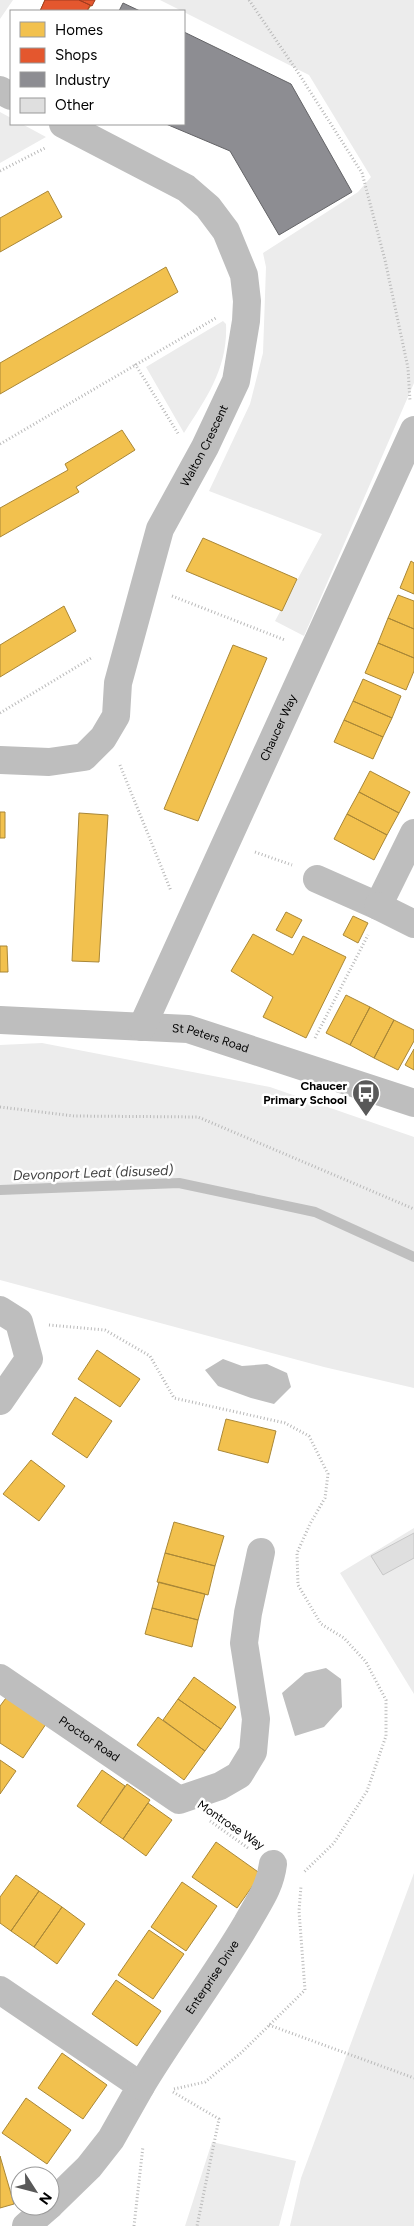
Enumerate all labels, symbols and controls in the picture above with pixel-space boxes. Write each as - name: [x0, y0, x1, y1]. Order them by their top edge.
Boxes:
- legend: [10, 10, 185, 125]
- text: Homes: [55, 21, 103, 39]
- text: Shops: [55, 46, 97, 64]
- text: Industry: [55, 71, 110, 89]
- text: Other: [55, 96, 94, 114]
- street label: Walton Crescent: [178, 402, 231, 489]
- street label: Chaucer Way: [257, 691, 300, 763]
- street label: St Peters Road: [172, 1021, 251, 1055]
- bus stop icon: Chaucer Primary School: [351, 1078, 381, 1117]
- place label: Chaucer Primary School: [263, 1079, 347, 1107]
- water label: Devonport Leat (disused): [12, 1162, 174, 1184]
- street label: Proctor Road: [56, 1713, 122, 1764]
- street label: Montrose Way: [195, 1797, 268, 1853]
- street label: Enterprise Drive: [183, 1937, 242, 2017]
- north arrow: [10, 2166, 60, 2216]
- text: N: [35, 2189, 55, 2208]

